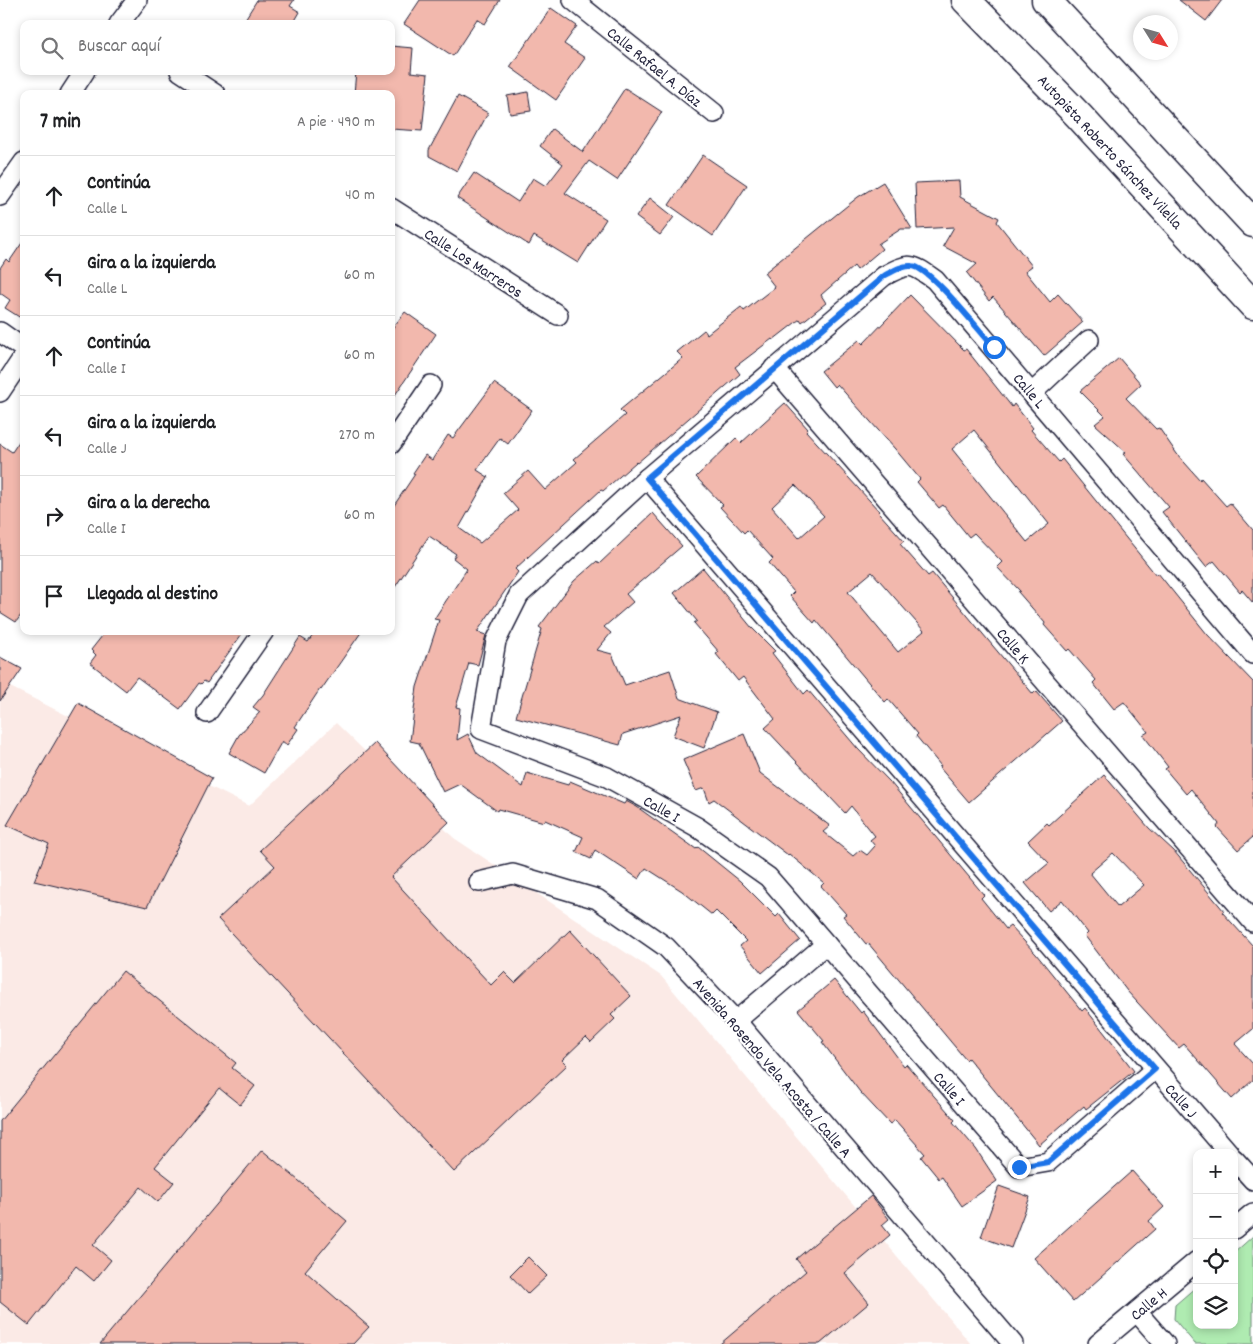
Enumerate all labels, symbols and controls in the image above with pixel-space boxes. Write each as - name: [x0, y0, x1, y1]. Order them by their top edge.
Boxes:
- north arrow: [1133, 15, 1178, 60]
- search box: [20, 20, 395, 75]
- street label: Calle Rafael A. Díaz: [601, 22, 706, 114]
- icon: search: [38, 34, 66, 62]
- text: Buscar aquí: [78, 34, 160, 61]
- street label: Autopista Roberto Sánchez Vilella: [1031, 70, 1187, 235]
- text: 7 min: [40, 108, 81, 138]
- text: A pie · 490 m: [297, 111, 375, 134]
- text: Continúa: [87, 171, 150, 198]
- icon: ahead: [40, 182, 68, 210]
- text: 40 m: [345, 184, 375, 207]
- text: Calle L: [87, 198, 127, 221]
- street label: Calle Los Marreros: [419, 224, 527, 305]
- text: Gira a la izquierda: [87, 251, 215, 278]
- icon: left: [40, 262, 68, 290]
- text: 60 m: [344, 264, 375, 287]
- text: Calle L: [87, 278, 127, 301]
- text: Continúa: [87, 331, 150, 358]
- route start: [983, 336, 1006, 359]
- icon: ahead: [40, 342, 68, 370]
- text: 60 m: [344, 344, 375, 367]
- text: Calle I: [87, 358, 126, 381]
- street label: Calle L: [1006, 369, 1050, 415]
- text: Gira a la izquierda: [87, 411, 215, 438]
- icon: left: [40, 422, 68, 450]
- text: 270 m: [339, 424, 375, 447]
- text: Calle J: [87, 438, 127, 461]
- text: Gira a la derecha: [87, 491, 209, 518]
- icon: right: [40, 502, 68, 530]
- text: 60 m: [344, 504, 375, 527]
- text: Calle I: [87, 518, 126, 541]
- icon: arrive: [40, 582, 68, 610]
- text: Llegada al destino: [87, 582, 218, 609]
- street label: Calle K: [990, 624, 1034, 670]
- street label: Calle I: [638, 791, 683, 830]
- street label: Avenida Rosendo Vela Acosta / Calle A: [686, 973, 856, 1164]
- street label: Calle I: [927, 1067, 970, 1112]
- street label: Calle J: [1158, 1079, 1202, 1124]
- map controls: [1193, 1149, 1238, 1329]
- button: +: [1193, 1149, 1238, 1194]
- route end: [1008, 1156, 1031, 1179]
- button: −: [1193, 1194, 1238, 1239]
- button: locate: [1193, 1239, 1238, 1284]
- street label: Calle H: [1126, 1283, 1173, 1327]
- button: layers: [1193, 1284, 1238, 1329]

